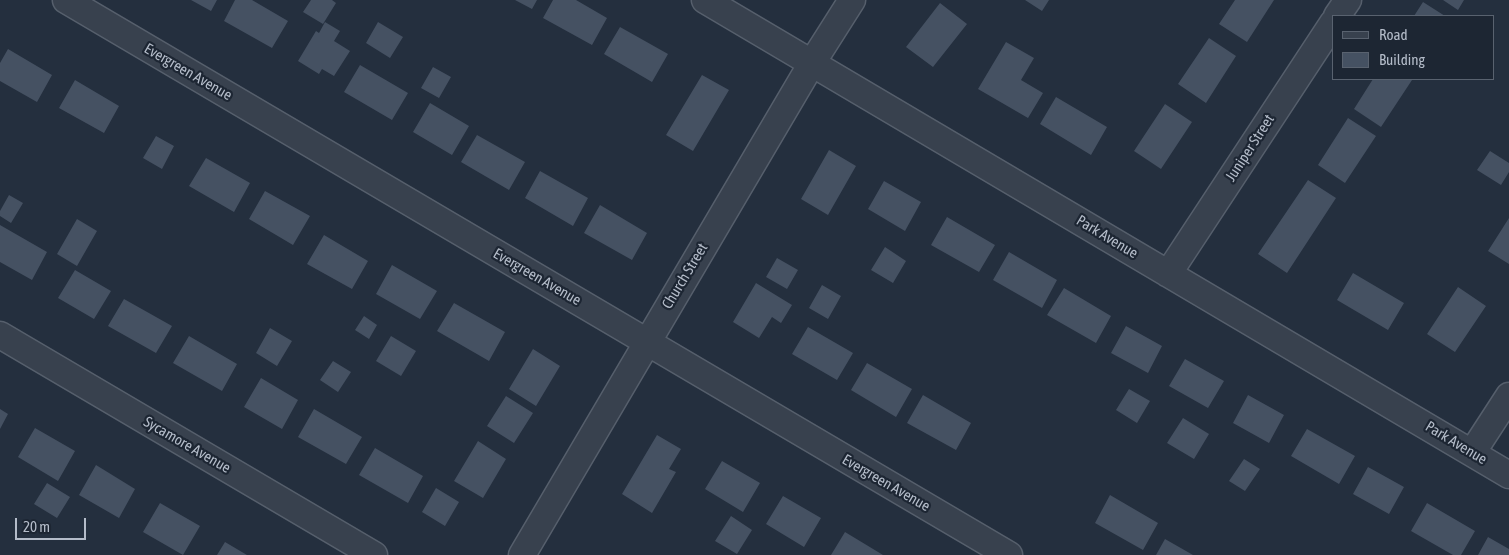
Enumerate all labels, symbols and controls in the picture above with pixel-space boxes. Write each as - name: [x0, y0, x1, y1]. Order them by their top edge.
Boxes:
- legend: [1332, 15, 1494, 80]
- text: Road: [1379, 26, 1408, 43]
- street label: Evergreen Avenue: [141, 40, 235, 104]
- text: Building: [1379, 51, 1425, 68]
- street label: Juniper Street: [1222, 111, 1278, 185]
- street label: Park Avenue: [1073, 212, 1141, 262]
- street label: Church Street: [658, 240, 712, 312]
- street label: Evergreen Avenue: [490, 245, 584, 309]
- street label: Sycamore Avenue: [140, 413, 234, 477]
- street label: Park Avenue: [1422, 418, 1490, 468]
- street label: Evergreen Avenue: [839, 451, 933, 515]
- scale bar: [18, 508, 89, 540]
- text: 20 m: [23, 518, 50, 535]

